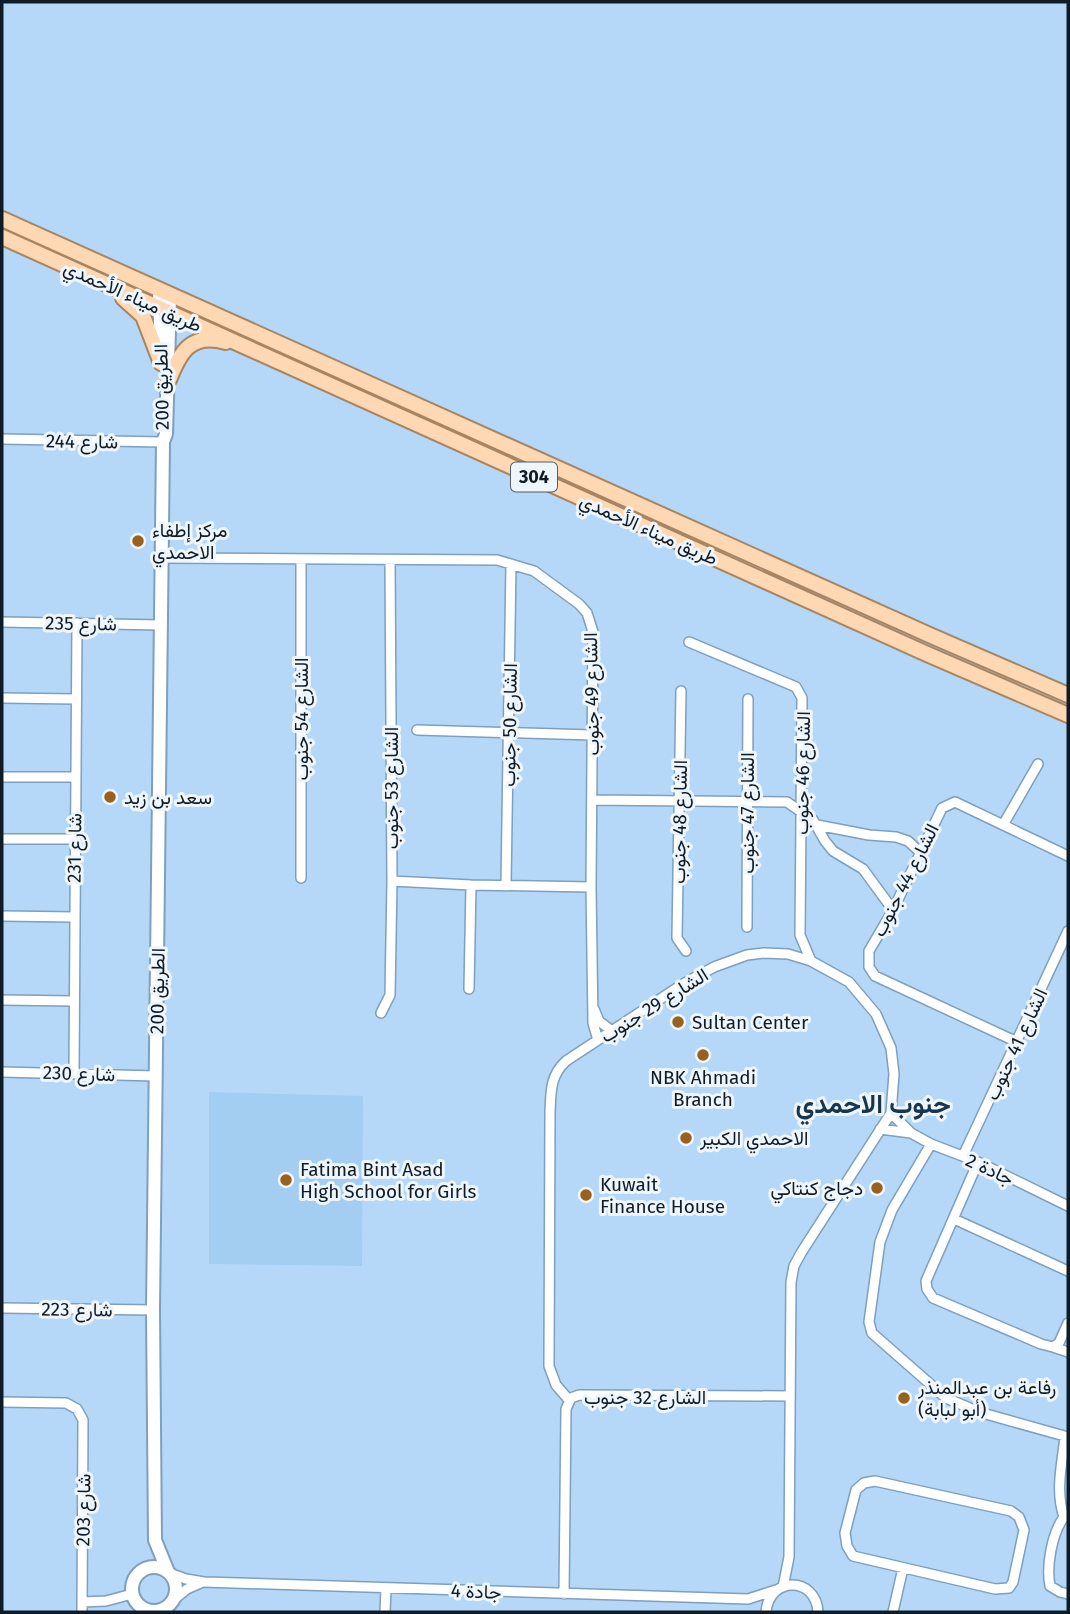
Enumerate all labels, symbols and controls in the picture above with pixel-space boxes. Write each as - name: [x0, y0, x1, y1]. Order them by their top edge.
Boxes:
- street label: طريق ميناء الأحمدي: [59, 256, 205, 341]
- street label: الطريق 200: [149, 344, 174, 430]
- street label: شارع 244: [46, 429, 118, 455]
- road number: 304: [511, 462, 557, 491]
- street label: طريق ميناء الأحمدي: [575, 489, 721, 574]
- place label: مركز إطفاء الاحمدي: [152, 519, 227, 568]
- marker: مركز إطفاء الاحمدي: [130, 533, 146, 549]
- street label: شارع 235: [45, 611, 117, 637]
- street label: الشارع 49 جنوب: [579, 632, 605, 756]
- street label: الشارع 54 جنوب: [290, 657, 314, 781]
- street label: الشارع 50 جنوب: [497, 663, 523, 787]
- street label: الشارع 46 جنوب: [790, 711, 816, 835]
- street label: الشارع 53 جنوب: [380, 727, 404, 849]
- street label: الشارع 47 جنوب: [736, 752, 760, 874]
- street label: الشارع 48 جنوب: [667, 760, 693, 884]
- place label: سعد بن زيد: [124, 786, 212, 809]
- marker: سعد بن زيد: [102, 789, 118, 805]
- street label: شارع 231: [62, 813, 88, 883]
- street label: الشارع 44 جنوب: [867, 820, 945, 941]
- street label: الطريق 200: [145, 948, 170, 1034]
- street label: الشارع 29 جنوب: [596, 963, 713, 1049]
- street label: الشارع 41 جنوب: [981, 985, 1053, 1104]
- place label: Sultan Center: [692, 1011, 809, 1034]
- marker: Sultan Center: [670, 1014, 686, 1030]
- marker: NBK Ahmadi Branch: [695, 1047, 711, 1063]
- street label: شارع 230: [42, 1061, 116, 1087]
- place label: NBK Ahmadi Branch: [650, 1066, 756, 1111]
- district label: جنوب الاحمدي: [795, 1089, 951, 1126]
- place label: الاحمدي الكبير: [699, 1127, 808, 1154]
- marker: الاحمدي الكبير: [678, 1130, 694, 1146]
- street label: جادة 2: [962, 1148, 1017, 1190]
- place label: Fatima Bint Asad High School for Girls: [300, 1158, 477, 1203]
- marker: Fatima Bint Asad High School for Girls: [278, 1172, 294, 1188]
- place label: Kuwait Finance House: [600, 1173, 725, 1218]
- place label: دجاج كنتاكي: [771, 1177, 863, 1204]
- marker: دجاج كنتاكي: [869, 1180, 885, 1196]
- marker: Kuwait Finance House: [578, 1187, 594, 1203]
- street label: شارع 223: [41, 1297, 113, 1323]
- place label: رفاعة بن عبدالمنذر (أبو لبابة): [917, 1376, 1056, 1421]
- street label: الشارع 32 جنوب: [584, 1386, 706, 1410]
- marker: رفاعة بن عبدالمنذر (أبو لبابة): [896, 1390, 912, 1406]
- street label: شارع 203: [71, 1474, 97, 1547]
- street label: جادة 4: [450, 1579, 502, 1604]

